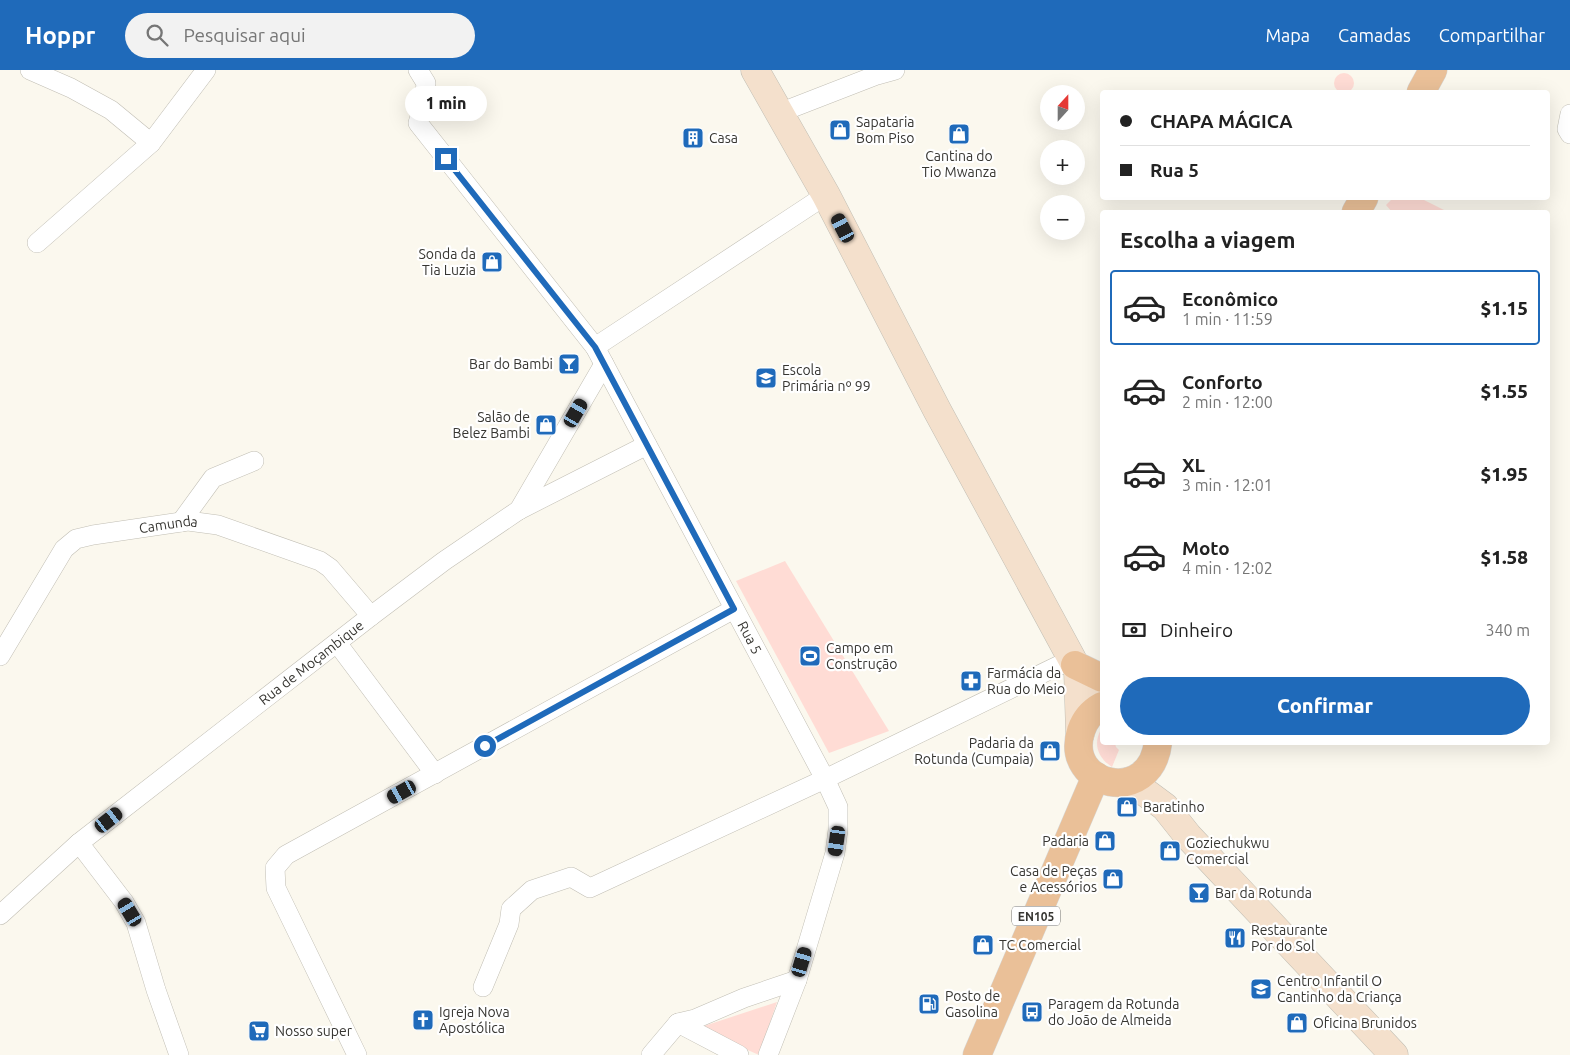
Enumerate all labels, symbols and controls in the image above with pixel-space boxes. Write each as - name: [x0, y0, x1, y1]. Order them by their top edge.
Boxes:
- search box: [125, 13, 475, 58]
- icon: search: [143, 21, 171, 49]
- text: Hoppr: [25, 22, 95, 49]
- text: Pesquisar aqui: [183, 24, 306, 46]
- text: Mapa: [1265, 25, 1310, 45]
- text: Camadas: [1338, 25, 1411, 45]
- text: Compartilhar: [1439, 25, 1545, 45]
- north arrow: [1040, 85, 1085, 130]
- map controls: [1040, 85, 1085, 240]
- callout: 1 min: [405, 87, 487, 122]
- text: 1 min: [426, 94, 466, 112]
- text: CHAPA MÁGICA: [1150, 110, 1293, 132]
- place label: Sapataria Bom Piso: [856, 114, 915, 146]
- shop icon: Sapataria Bom Piso: [828, 118, 852, 142]
- shop icon: Cantina do Tio Mwanza: [947, 122, 971, 146]
- building icon: Casa: [681, 126, 705, 150]
- place label: Casa: [709, 130, 738, 146]
- button: +: [1040, 140, 1085, 185]
- route end: [435, 148, 457, 170]
- place label: Cantina do Tio Mwanza: [922, 148, 996, 180]
- text: Rua 5: [1150, 159, 1199, 181]
- button: −: [1040, 195, 1085, 240]
- car: [829, 211, 856, 245]
- text: Escolha a viagem: [1120, 227, 1295, 252]
- place label: Sonda da Tia Luzia: [419, 246, 476, 278]
- shop icon: Sonda da Tia Luzia: [480, 250, 504, 274]
- icon: car: [1122, 285, 1167, 330]
- text: Econômico: [1182, 288, 1278, 310]
- text: $1.15: [1480, 297, 1528, 319]
- text: 1 min · 11:59: [1182, 310, 1273, 328]
- bar icon: Bar do Bambi: [557, 352, 581, 376]
- place label: Bar do Bambi: [469, 356, 553, 372]
- place label: Escola Primária nº 99: [782, 362, 871, 394]
- school or university icon: Escola Primária nº 99: [754, 366, 778, 390]
- icon: car: [1122, 368, 1167, 413]
- text: Conforto: [1182, 371, 1263, 393]
- text: $1.55: [1480, 380, 1528, 402]
- text: 2 min · 12:00: [1182, 393, 1273, 411]
- car: [562, 396, 589, 430]
- place label: Salão de Belez Bambi: [453, 409, 530, 441]
- shop icon: Salão de Belez Bambi: [534, 413, 558, 437]
- icon: car: [1122, 451, 1167, 496]
- text: XL: [1182, 454, 1205, 476]
- text: $1.95: [1480, 463, 1528, 485]
- text: 3 min · 12:01: [1182, 476, 1273, 494]
- street label: Camunda: [138, 513, 199, 536]
- icon: car: [1122, 534, 1167, 579]
- text: Moto: [1182, 537, 1230, 559]
- text: $1.58: [1480, 546, 1528, 568]
- text: 4 min · 12:02: [1182, 559, 1273, 577]
- icon: cash: [1120, 616, 1148, 644]
- street label: Rua de Moçambique: [256, 617, 367, 708]
- street label: Rua 5: [734, 618, 765, 657]
- text: Dinheiro: [1160, 619, 1233, 641]
- text: 340 m: [1485, 621, 1530, 639]
- place label: Campo em Construção: [826, 640, 897, 672]
- sports icon: Campo em Construção: [798, 644, 822, 668]
- place label: Farmácia da Rua do Meio: [987, 665, 1065, 697]
- pharmacy icon: Farmácia da Rua do Meio: [959, 669, 983, 693]
- button: Confirmar: [1120, 677, 1530, 735]
- route start: [474, 735, 496, 757]
- place label: Padaria da Rotunda (Cumpaia): [914, 735, 1034, 767]
- shop icon: Padaria da Rotunda (Cumpaia): [1038, 739, 1062, 763]
- car: [385, 778, 418, 806]
- shop icon: Baratinho: [1115, 795, 1139, 819]
- place label: Baratinho: [1143, 799, 1205, 815]
- car: [92, 805, 125, 835]
- car: [827, 825, 846, 857]
- shop icon: Padaria: [1093, 829, 1117, 853]
- place label: Padaria: [1042, 833, 1089, 849]
- place label: Goziechukwu Comercial: [1186, 835, 1269, 867]
- shop icon: Goziechukwu Comercial: [1158, 839, 1182, 863]
- place label: Casa de Peças e Acessórios: [1010, 863, 1097, 895]
- shop icon: Casa de Peças e Acessórios: [1101, 867, 1125, 891]
- bar icon: Bar da Rotunda: [1187, 881, 1211, 905]
- place label: Bar da Rotunda: [1215, 885, 1312, 901]
- car: [115, 895, 144, 929]
- road number: EN105: [1012, 906, 1060, 926]
- place label: Restaurante Por do Sol: [1251, 922, 1328, 954]
- restaurant icon: Restaurante Por do Sol: [1223, 926, 1247, 950]
- shop icon: TC Comercial: [971, 933, 995, 957]
- place label: TC Comercial: [999, 937, 1081, 953]
- car: [790, 945, 813, 979]
- place label: Centro Infantil O Cantinho da Criança: [1277, 973, 1402, 1005]
- school or university icon: Centro Infantil O Cantinho da Criança: [1249, 977, 1273, 1001]
- place label: Posto de Gasolina: [945, 988, 1000, 1020]
- fuel station icon: Posto de Gasolina: [917, 992, 941, 1016]
- place label: Paragem da Rotunda do João de Almeida: [1048, 996, 1179, 1028]
- bus stop icon: Paragem da Rotunda do João de Almeida: [1020, 1000, 1044, 1024]
- place label: Igreja Nova Apostólica: [439, 1004, 510, 1036]
- church icon: Igreja Nova Apostólica: [411, 1008, 435, 1032]
- shop icon: Oficina Brunidos: [1285, 1011, 1309, 1035]
- place label: Oficina Brunidos: [1313, 1015, 1417, 1031]
- supermarket icon: Nosso super: [247, 1019, 271, 1043]
- place label: Nosso super: [275, 1023, 353, 1039]

